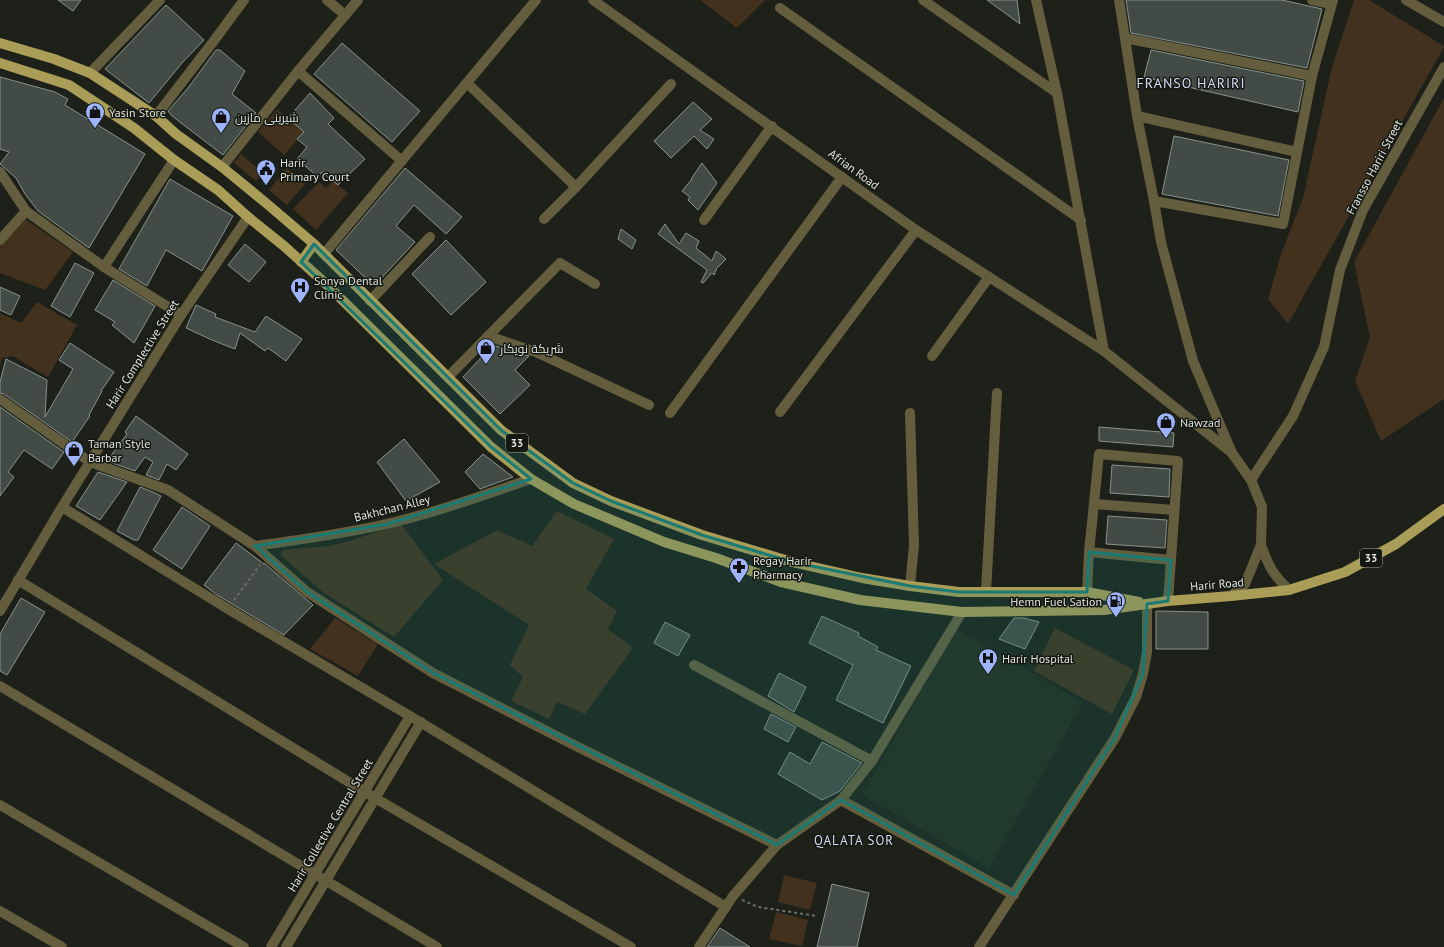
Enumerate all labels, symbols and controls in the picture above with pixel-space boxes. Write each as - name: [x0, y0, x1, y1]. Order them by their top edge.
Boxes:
- district label: FRANSO HARIRI: [1137, 74, 1245, 92]
- shop icon: Yasin Store: [84, 101, 106, 129]
- place label: Yasin Store: [109, 105, 166, 120]
- shop icon: شیرینی مازین: [210, 106, 232, 134]
- place label: شیرینی مازین: [235, 110, 299, 125]
- street label: Fransso Hariri Street: [1343, 117, 1405, 217]
- street label: Afrian Road: [826, 146, 882, 192]
- place label: Harir Primary Court: [280, 155, 350, 184]
- public building icon: Harir Primary Court: [255, 158, 277, 186]
- place label: Sonya Dental Clinic: [314, 273, 383, 302]
- hospital icon: Sonya Dental Clinic: [289, 276, 311, 304]
- street label: Harir Complective Street: [102, 297, 182, 411]
- shop icon: شريكة نويكار: [475, 337, 497, 365]
- place label: شريكة نويكار: [499, 341, 563, 356]
- shop icon: Nawzad: [1155, 411, 1177, 439]
- place label: Nawzad: [1180, 415, 1220, 430]
- road number: 33: [506, 434, 528, 452]
- place label: Taman Style Barbar: [88, 436, 150, 465]
- shop icon: Taman Style Barbar: [63, 439, 85, 467]
- street label: Bakhchan Alley: [352, 491, 432, 525]
- road number: 33: [1360, 549, 1382, 567]
- place label: Regay Harir Pharmacy: [753, 553, 812, 582]
- pharmacy icon: Regay Harir Pharmacy: [728, 556, 750, 584]
- street label: Harir Road: [1189, 574, 1245, 594]
- fuel station icon: Hemn Fuel Sation: [1105, 590, 1127, 618]
- place label: Hemn Fuel Sation: [1010, 594, 1102, 609]
- hospital icon: ‌Harir Hospital: [977, 647, 999, 675]
- place label: ‌Harir Hospital: [1002, 651, 1074, 666]
- street label: Harir Collective Central Street: [284, 756, 376, 894]
- district label: QALATA SOR: [814, 832, 894, 849]

